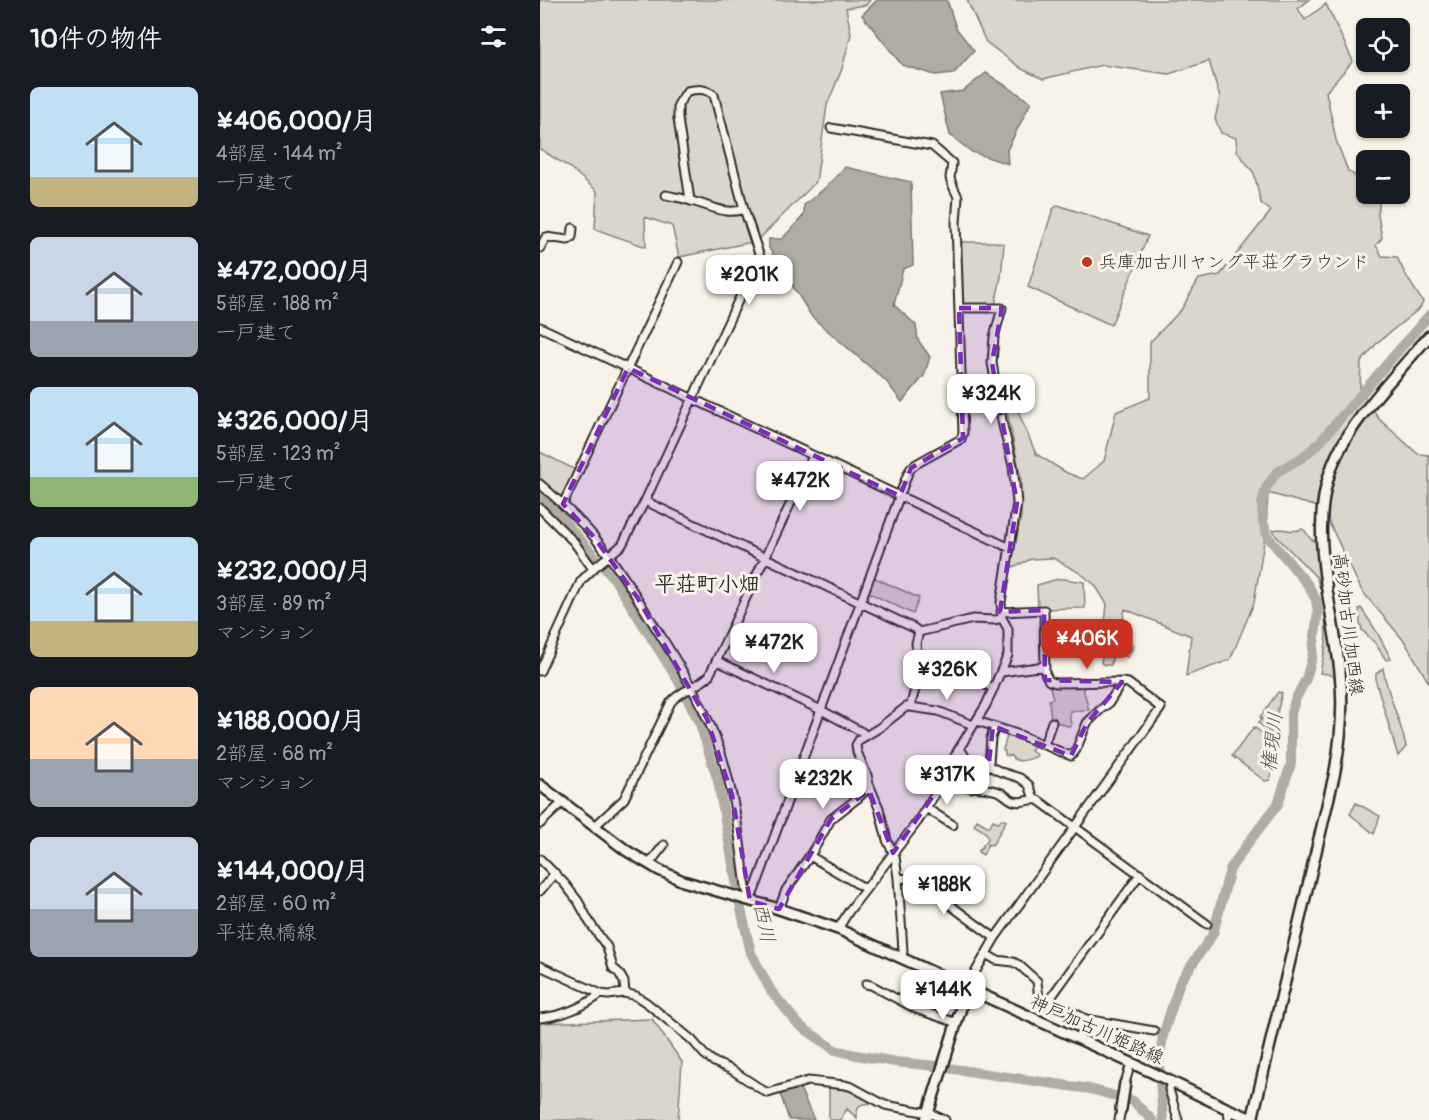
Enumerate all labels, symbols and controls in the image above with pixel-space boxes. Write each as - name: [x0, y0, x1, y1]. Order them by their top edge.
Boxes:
- map controls: [1356, 18, 1410, 204]
- button: locate: [1356, 18, 1410, 72]
- icon: filters: [477, 20, 510, 53]
- text: 10件の物件: [30, 23, 162, 55]
- button: +: [1356, 84, 1410, 138]
- text: ¥406,000/月: [216, 105, 377, 137]
- icon: home: [78, 111, 150, 183]
- text: 4部屋 · 144 m²: [216, 141, 343, 166]
- button: −: [1356, 150, 1410, 204]
- text: 一戸建て: [216, 170, 296, 195]
- place label: 兵庫加古川ヤング平荘グラウンド: [1099, 251, 1369, 274]
- text: ¥472,000/月: [216, 255, 373, 287]
- pin: ¥201K: [707, 255, 791, 306]
- marker: 兵庫加古川ヤング平荘グラウンド: [1080, 255, 1094, 269]
- icon: home: [78, 261, 150, 333]
- text: ¥201K: [720, 262, 778, 287]
- text: 5部屋 · 188 m²: [216, 291, 339, 316]
- text: 一戸建て: [216, 320, 296, 345]
- pin: ¥324K: [949, 374, 1033, 425]
- text: ¥324K: [961, 381, 1021, 406]
- text: ¥326,000/月: [216, 405, 373, 437]
- icon: home: [78, 411, 150, 483]
- text: 5部屋 · 123 m²: [216, 441, 340, 466]
- pin: ¥472K: [758, 461, 842, 512]
- text: ¥472K: [770, 468, 830, 493]
- text: 一戸建て: [216, 470, 296, 495]
- street label: 高砂加古川加西線: [1328, 551, 1368, 697]
- text: ¥232,000/月: [216, 555, 372, 587]
- icon: home: [78, 561, 150, 633]
- district label: 平荘町小畑: [655, 571, 760, 598]
- text: 3部屋 · 89 m²: [216, 591, 332, 616]
- pin: ¥406K: [1045, 619, 1129, 670]
- text: マンション: [216, 620, 315, 645]
- pin: ¥472K: [732, 623, 816, 674]
- text: ¥406K: [1056, 626, 1118, 651]
- text: ¥472K: [744, 630, 804, 655]
- pin: ¥326K: [905, 650, 989, 701]
- text: ¥326K: [917, 657, 977, 682]
- text: ¥188,000/月: [216, 705, 366, 737]
- icon: home: [78, 711, 150, 783]
- water label: 権現川: [1256, 711, 1288, 773]
- text: 2部屋 · 68 m²: [216, 741, 333, 766]
- pin: ¥317K: [905, 755, 989, 806]
- pin: ¥232K: [781, 759, 865, 810]
- text: ¥317K: [919, 762, 975, 787]
- text: ¥232K: [794, 766, 852, 791]
- text: マンション: [216, 770, 315, 795]
- text: ¥144,000/月: [216, 855, 370, 887]
- icon: home: [78, 861, 150, 933]
- pin: ¥188K: [902, 865, 986, 916]
- text: ¥188K: [917, 872, 971, 897]
- text: 2部屋 · 60 m²: [216, 891, 337, 916]
- water label: 西川: [748, 901, 780, 945]
- text: 平荘魚橋線: [216, 920, 316, 945]
- pin: ¥144K: [901, 970, 985, 1021]
- text: ¥144K: [915, 977, 971, 1002]
- street label: 神戸加古川姫路線: [1027, 990, 1167, 1070]

